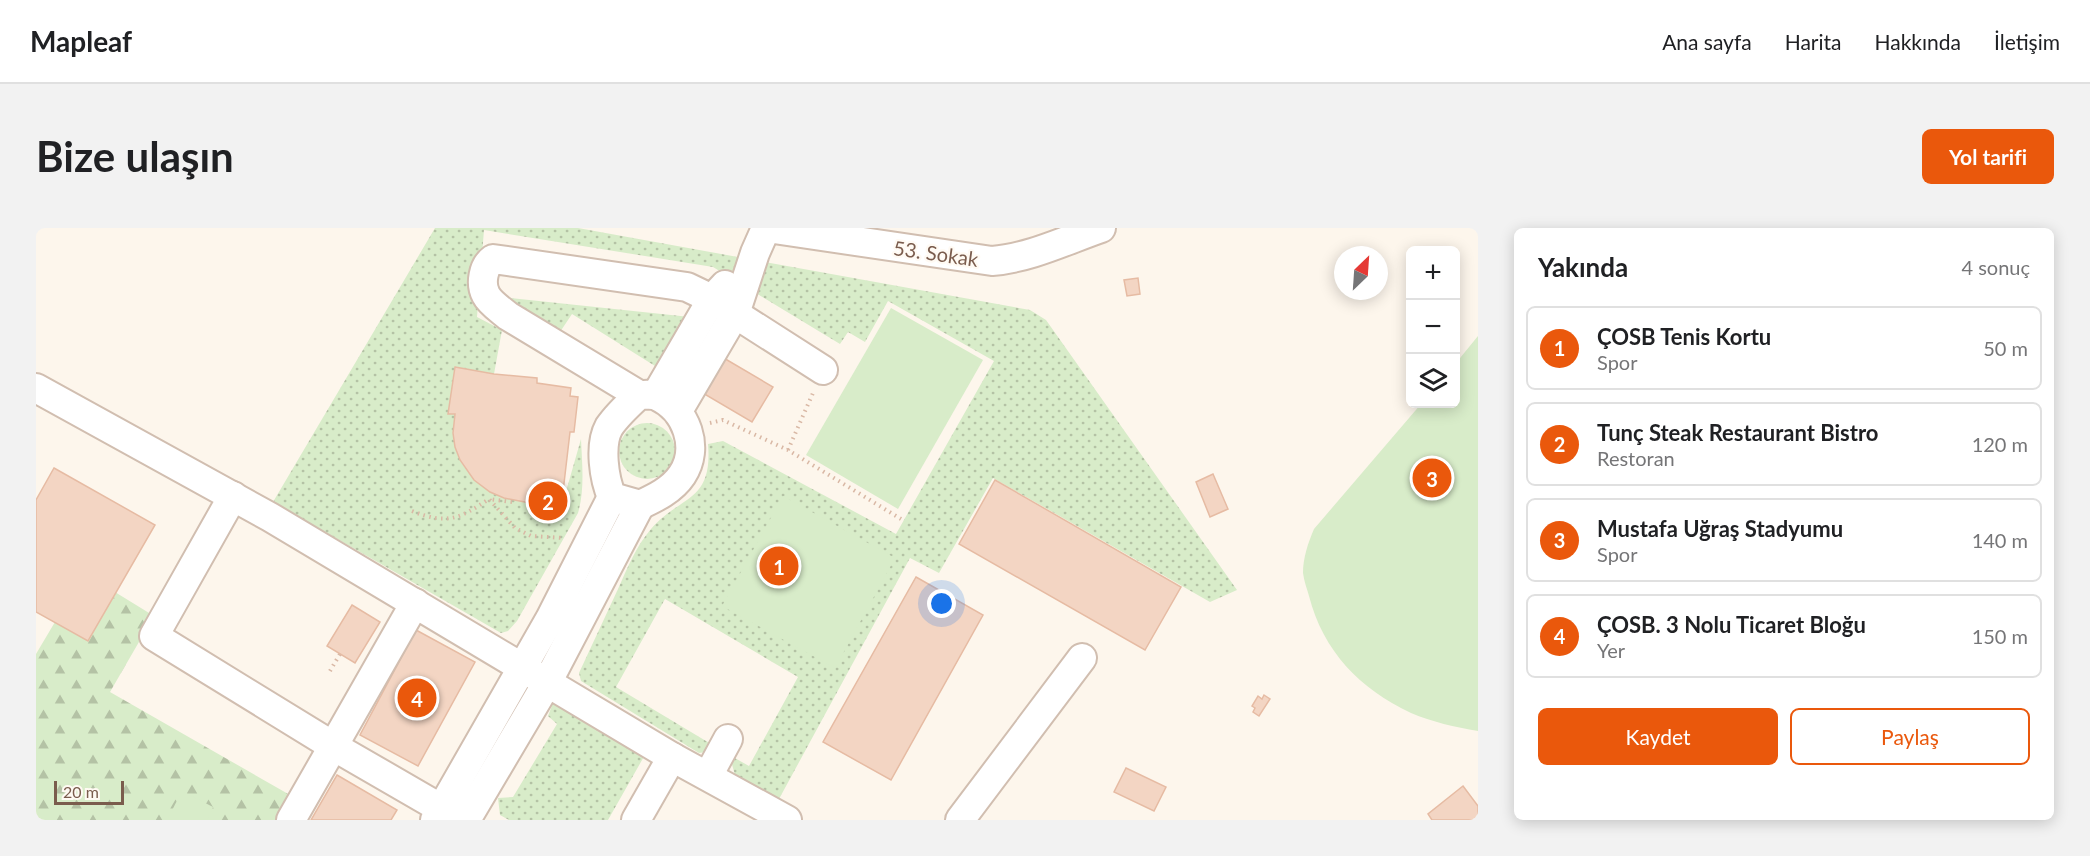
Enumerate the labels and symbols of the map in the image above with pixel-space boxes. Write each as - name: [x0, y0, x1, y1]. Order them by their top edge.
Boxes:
- street label: 53. Sokak: [892, 235, 981, 271]
- north arrow: [1334, 246, 1388, 300]
- pin: 3: [1412, 456, 1452, 500]
- pin: 2: [528, 478, 568, 524]
- pin: 1: [760, 544, 798, 588]
- your location: [927, 589, 956, 618]
- pin: 4: [398, 676, 436, 720]
- scale bar: [54, 778, 124, 806]

